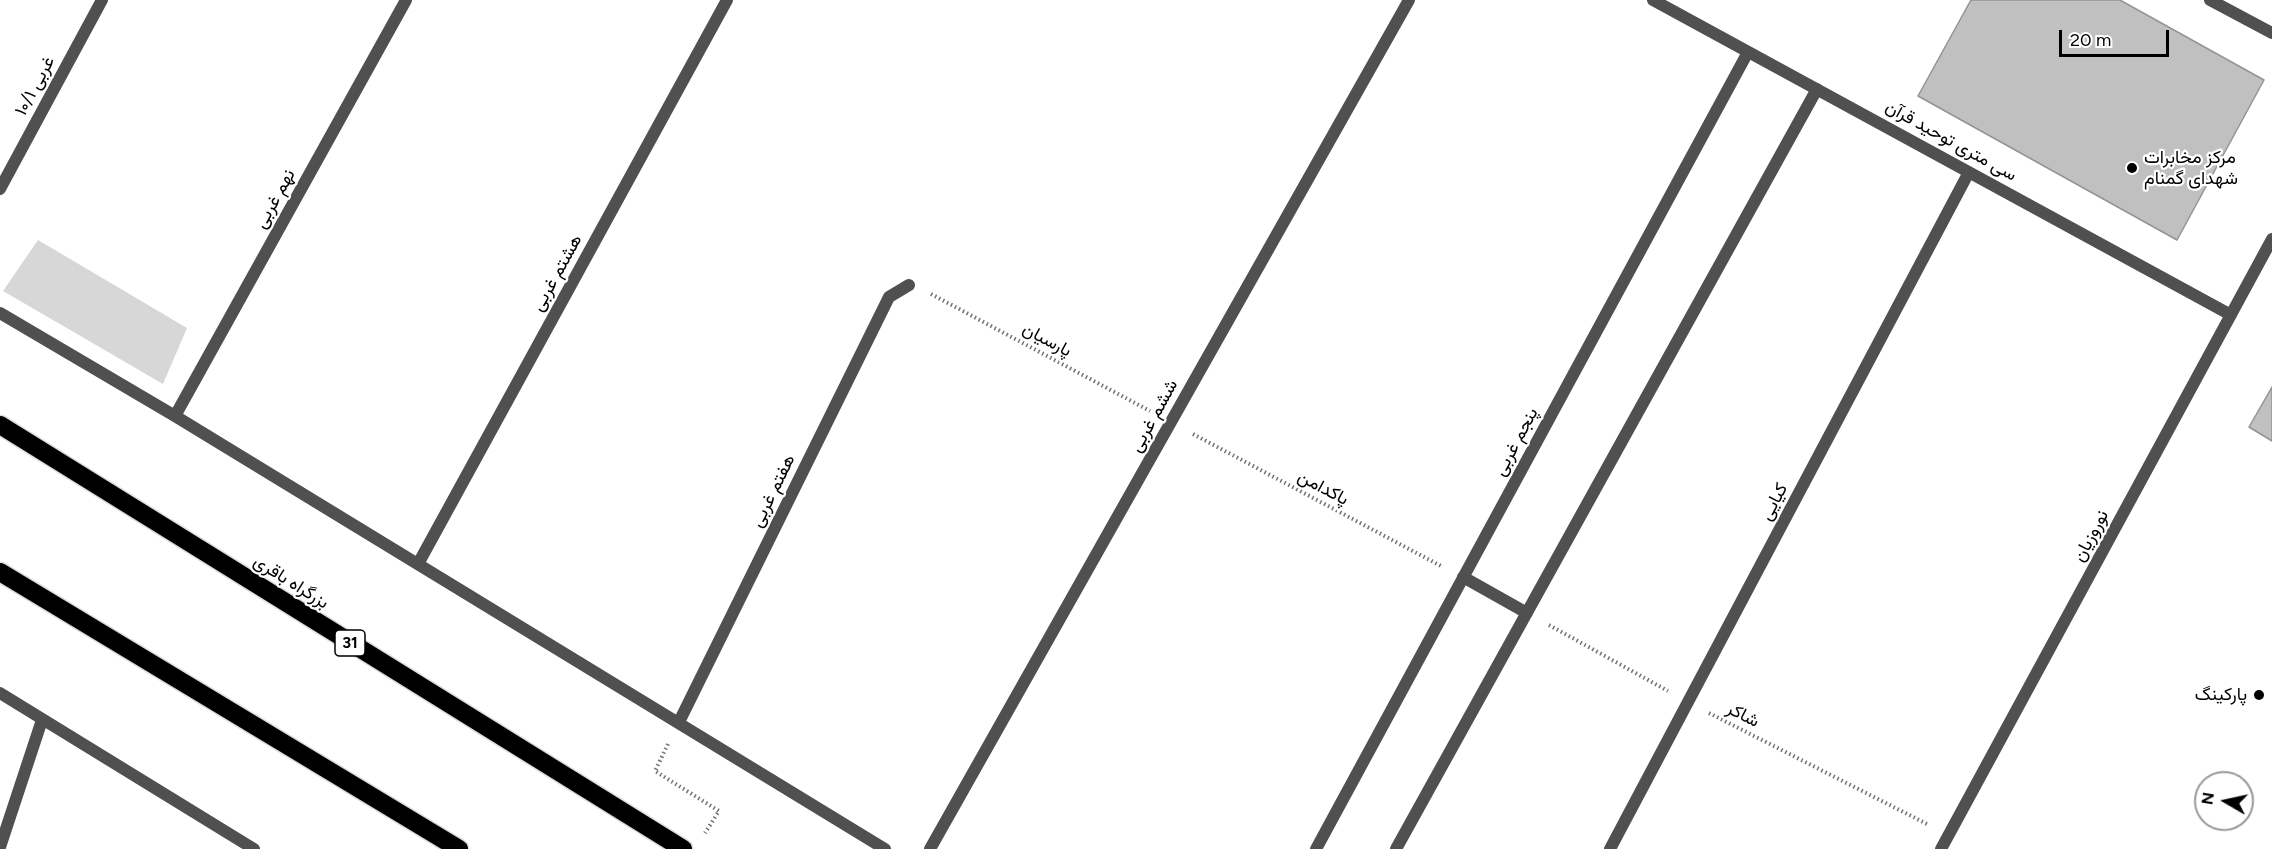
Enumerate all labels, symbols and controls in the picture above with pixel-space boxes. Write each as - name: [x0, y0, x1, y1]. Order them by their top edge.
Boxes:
- scale bar: [2062, 18, 2172, 56]
- text: 20 m: [2070, 29, 2111, 51]
- street label: ۱۰/۱ غربی: [10, 53, 60, 119]
- street label: سی متری توحید قرآن: [1882, 96, 2020, 186]
- place label: مرکز مخابرات شهدای گمنام: [2144, 147, 2238, 190]
- marker: مرکز مخابرات شهدای گمنام: [2125, 161, 2139, 175]
- street label: نهم غربی: [250, 166, 300, 232]
- street label: هشتم غربی: [527, 231, 587, 315]
- street label: پارسیان: [1019, 318, 1075, 362]
- street label: ششم غربی: [1125, 376, 1183, 456]
- street label: پنجم غربی: [1489, 404, 1543, 480]
- street label: هفتم غربی: [746, 451, 800, 531]
- street label: پاکدامن: [1294, 466, 1352, 510]
- street label: کیایی: [1755, 480, 1793, 524]
- street label: نوروزیان: [2068, 506, 2114, 566]
- street label: بزرگراه باقری: [249, 550, 333, 614]
- road number: 31: [335, 630, 365, 656]
- place label: پارکینگ: [2195, 684, 2247, 706]
- marker: پارکینگ: [2252, 688, 2266, 702]
- street label: شاکر: [1723, 698, 1763, 732]
- north arrow: [2194, 771, 2254, 831]
- text: N: [2197, 791, 2218, 806]

